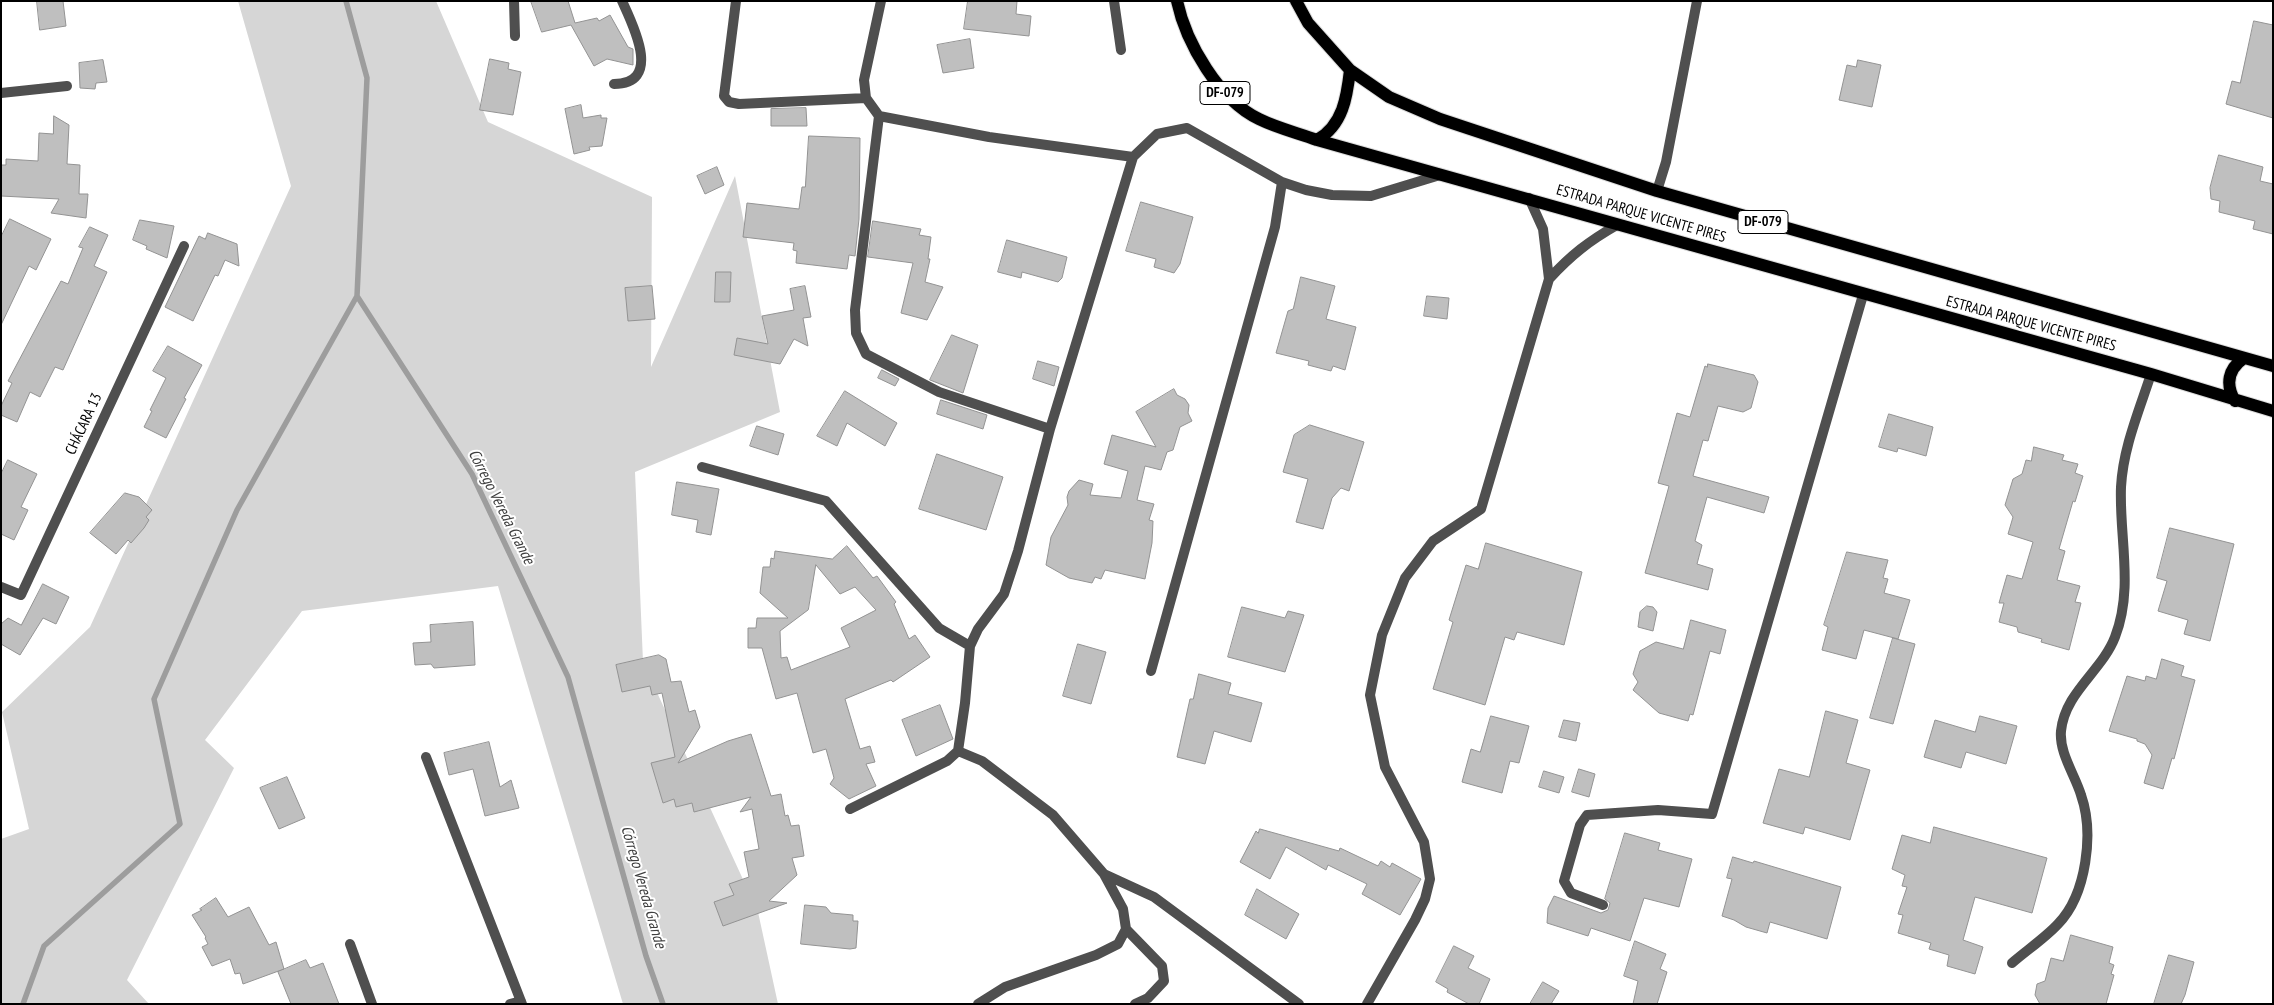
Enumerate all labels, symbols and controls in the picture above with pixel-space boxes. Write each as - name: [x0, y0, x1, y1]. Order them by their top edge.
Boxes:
- road number: DF-079: [1200, 82, 1250, 105]
- street label: ESTRADA PARQUE VICENTE PIRES: [1554, 181, 1728, 247]
- road number: DF-079: [1738, 210, 1788, 233]
- street label: ESTRADA PARQUE VICENTE PIRES: [1944, 293, 2118, 355]
- street label: CHÁCARA 13: [62, 390, 106, 458]
- water label: Córrego Vereda Grande: [464, 446, 538, 568]
- water label: Córrego Vereda Grande: [616, 824, 670, 950]

